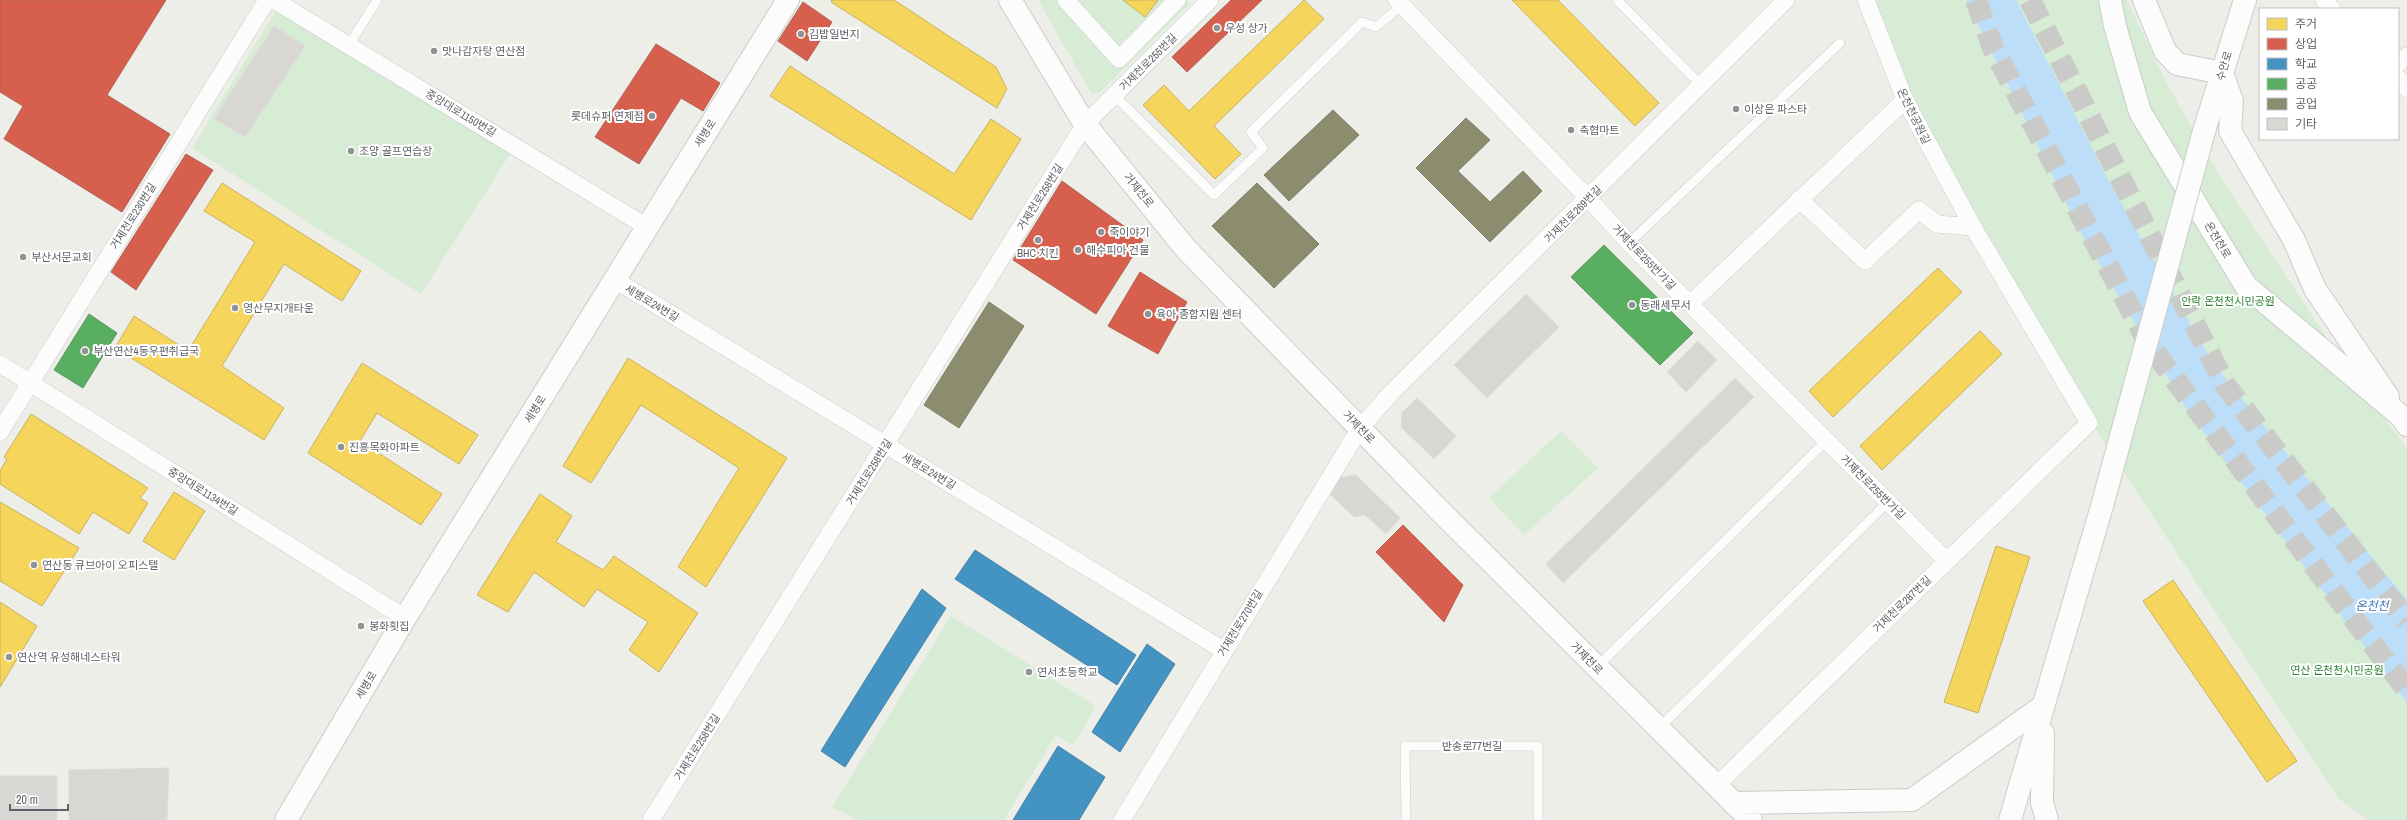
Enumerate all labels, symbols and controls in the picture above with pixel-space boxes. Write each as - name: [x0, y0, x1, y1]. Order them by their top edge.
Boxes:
- legend: [2259, 8, 2399, 140]
- text: 주거: [2295, 16, 2317, 32]
- place label: 우성 상가: [1225, 21, 1268, 35]
- marker: 우성 상가: [1212, 23, 1222, 33]
- place label: 김밥일번지: [809, 27, 860, 41]
- marker: 김밥일번지: [796, 29, 806, 39]
- street label: 거제천로255번길: [1116, 30, 1180, 94]
- text: 상업: [2295, 36, 2317, 52]
- place label: 맛나감자탕 연산점: [442, 44, 525, 58]
- marker: 맛나감자탕 연산점: [429, 46, 439, 56]
- street label: 수안로: [2213, 49, 2235, 83]
- text: 학교: [2295, 56, 2317, 72]
- text: 공공: [2295, 76, 2317, 92]
- street label: 중앙대로1150번길: [423, 86, 499, 140]
- street label: 온천천공원길: [1894, 86, 1934, 146]
- text: 공업: [2295, 96, 2317, 112]
- place label: 이상은 파스타: [1744, 102, 1807, 116]
- marker: 이상은 파스타: [1731, 104, 1741, 114]
- place label: 롯데슈퍼 연제점: [571, 109, 644, 123]
- marker: 롯데슈퍼 연제점: [647, 111, 657, 121]
- street label: 세병로: [691, 116, 719, 150]
- text: 기타: [2295, 116, 2317, 132]
- place label: 축협마트: [1579, 123, 1619, 137]
- marker: 축협마트: [1566, 125, 1576, 135]
- place label: 조양 골프연습장: [359, 144, 432, 158]
- marker: 조양 골프연습장: [346, 146, 356, 156]
- street label: 거제천로258번길: [1014, 161, 1066, 233]
- street label: 거제천로: [1121, 170, 1157, 210]
- street label: 거제천로230번길: [107, 180, 159, 252]
- street label: 거제천로269번길: [1541, 182, 1605, 246]
- street label: 온천천로: [2202, 219, 2234, 261]
- street label: 거제천로255번가길: [1609, 221, 1679, 293]
- place label: 죽이야기: [1109, 225, 1149, 239]
- marker: 죽이야기: [1096, 227, 1106, 237]
- marker: BHC 치킨: [1033, 235, 1043, 245]
- place label: 해수피아 건물: [1086, 243, 1149, 257]
- marker: 해수피아 건물: [1073, 245, 1083, 255]
- place label: BHC 치킨: [1017, 246, 1059, 260]
- place label: 부산서문교회: [31, 250, 92, 264]
- marker: 부산서문교회: [18, 252, 28, 262]
- street label: 세병로24번길: [622, 281, 682, 325]
- park label: 안락 온천천시민공원: [2181, 294, 2275, 308]
- place label: 동래세무서: [1640, 298, 1691, 312]
- marker: 동래세무서: [1627, 300, 1637, 310]
- place label: 영산무지개타운: [243, 301, 314, 315]
- marker: 영산무지개타운: [230, 303, 240, 313]
- place label: 육아 종합지원 센터: [1156, 307, 1242, 321]
- marker: 육아 종합지원 센터: [1143, 309, 1153, 319]
- place label: 부산연산4동우편취급국: [93, 344, 199, 358]
- marker: 부산연산4동우편취급국: [80, 346, 90, 356]
- street label: 세병로: [521, 392, 549, 426]
- street label: 거제천로: [1340, 408, 1378, 446]
- street label: 거제천로258번길: [843, 436, 895, 508]
- place label: 진흥목화아파트: [349, 440, 420, 454]
- marker: 진흥목화아파트: [336, 442, 346, 452]
- street label: 세병로24번길: [899, 449, 959, 493]
- street label: 거제천로255번가길: [1838, 452, 1908, 522]
- street label: 중앙대로1134번길: [165, 464, 241, 518]
- place label: 연산동 큐브아이 오피스텔: [42, 558, 158, 572]
- marker: 연산동 큐브아이 오피스텔: [29, 560, 39, 570]
- street label: 거제천로287번길: [1870, 573, 1934, 635]
- street label: 거제천로270번길: [1214, 587, 1266, 659]
- water label: 온천천: [2355, 598, 2391, 614]
- place label: 봉화횟집: [369, 619, 409, 633]
- marker: 봉화횟집: [356, 621, 366, 631]
- street label: 거제천로: [1568, 639, 1606, 677]
- place label: 연산역 유성해네스타워: [17, 650, 121, 664]
- marker: 연산역 유성해네스타워: [4, 652, 14, 662]
- park label: 연산 온천천시민공원: [2290, 663, 2384, 677]
- place label: 연서초등학교: [1037, 665, 1098, 679]
- marker: 연서초등학교: [1024, 667, 1034, 677]
- street label: 세병로: [352, 668, 380, 702]
- street label: 거제천로258번길: [671, 711, 723, 783]
- street label: 반송로77번길: [1442, 739, 1502, 753]
- scale bar: [10, 786, 68, 812]
- text: 20 m: [16, 792, 38, 808]

